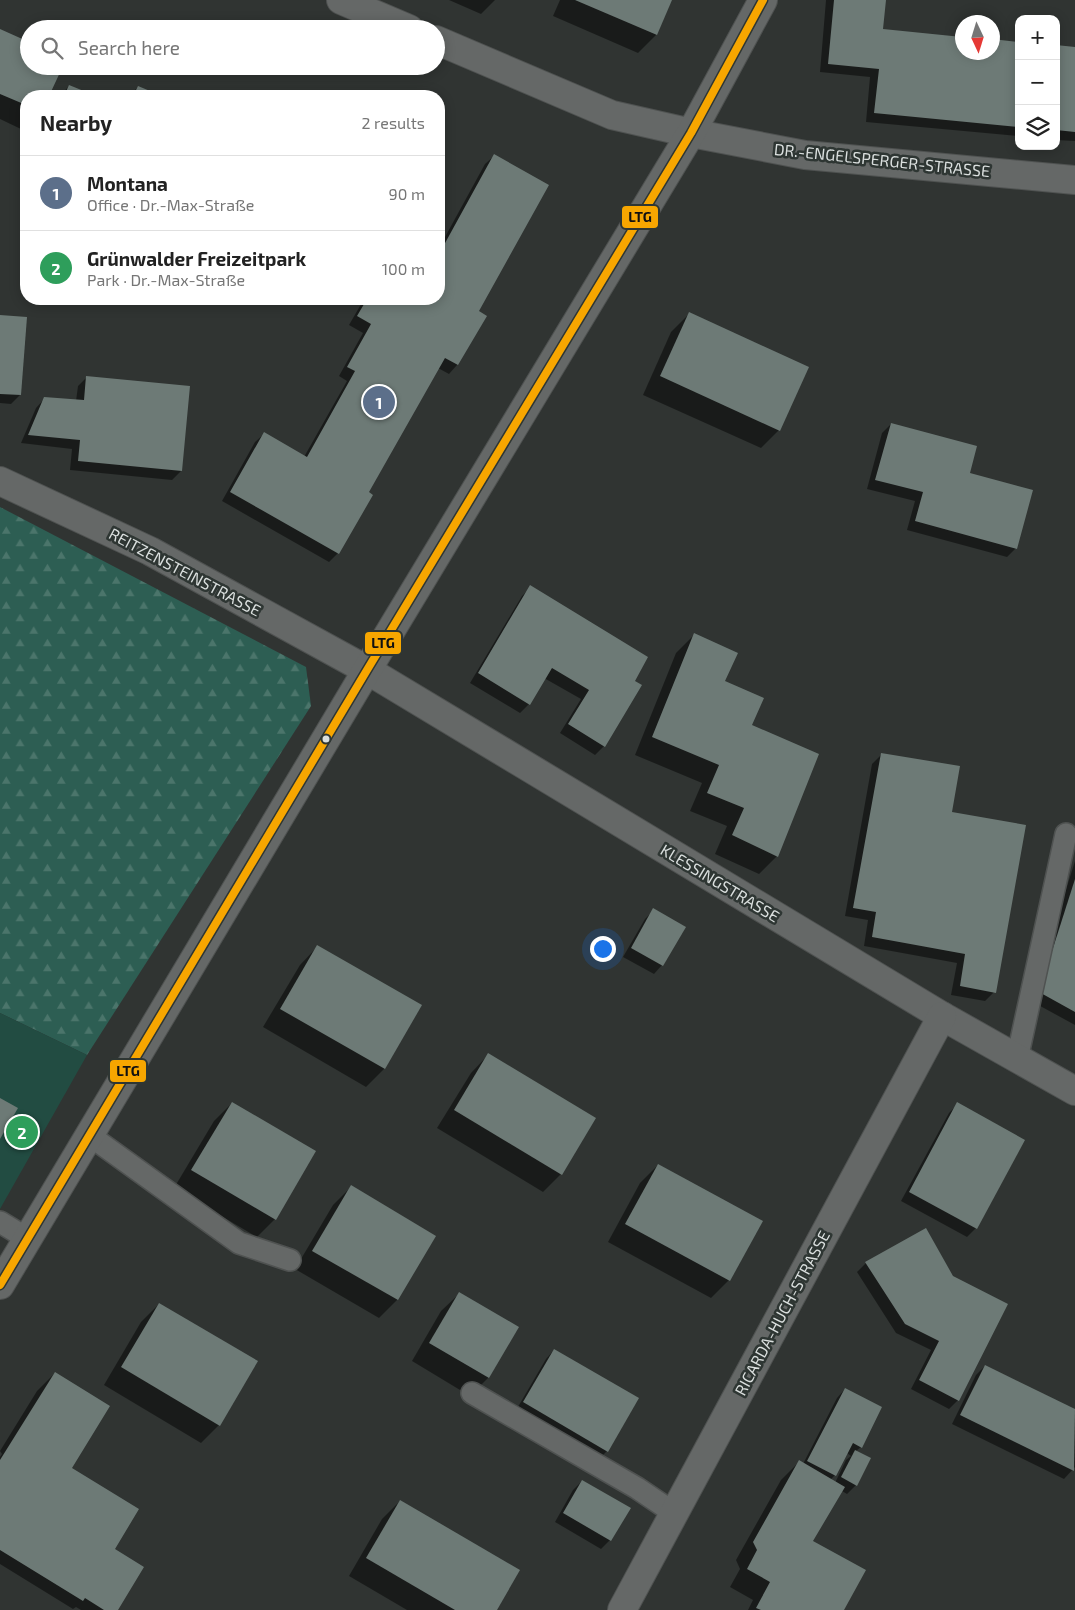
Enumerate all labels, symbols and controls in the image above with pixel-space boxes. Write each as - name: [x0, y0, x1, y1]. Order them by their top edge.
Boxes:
- north arrow: [955, 15, 1000, 60]
- map controls: [1015, 15, 1060, 150]
- button: +: [1015, 15, 1060, 60]
- search box: [20, 20, 445, 75]
- icon: search: [38, 34, 66, 62]
- text: Search here: [78, 36, 180, 59]
- button: −: [1015, 60, 1060, 105]
- button: layers: [1015, 105, 1060, 150]
- text: Nearby: [40, 110, 112, 135]
- text: 2 results: [362, 113, 425, 132]
- street label: DR.-ENGELSPERGER-STRASSE: [773, 139, 991, 180]
- text: Montana: [87, 172, 168, 195]
- text: 1: [53, 184, 59, 203]
- text: 90 m: [389, 184, 425, 203]
- text: Office · Dr.-Max-Straße: [87, 195, 254, 214]
- line badge: LTG: [621, 205, 659, 229]
- text: LTG: [628, 208, 652, 225]
- text: Grünwalder Freizeitpark: [87, 247, 306, 270]
- text: 2: [51, 259, 61, 278]
- text: 100 m: [382, 259, 425, 278]
- text: Park · Dr.-Max-Straße: [87, 270, 245, 289]
- pin: 1: [363, 383, 395, 421]
- street label: REITZENSTEINSTRASSE: [106, 523, 264, 620]
- line badge: LTG: [364, 631, 402, 655]
- text: LTG: [371, 634, 395, 651]
- unlabelled marker: [321, 734, 331, 744]
- street label: KLESSINGSTRASSE: [657, 840, 783, 926]
- your location: [590, 936, 616, 962]
- line badge: LTG: [109, 1059, 147, 1083]
- text: LTG: [116, 1062, 140, 1079]
- pin: 2: [6, 1113, 38, 1151]
- street label: RICARDA-HUCH-STRASSE: [730, 1227, 833, 1398]

